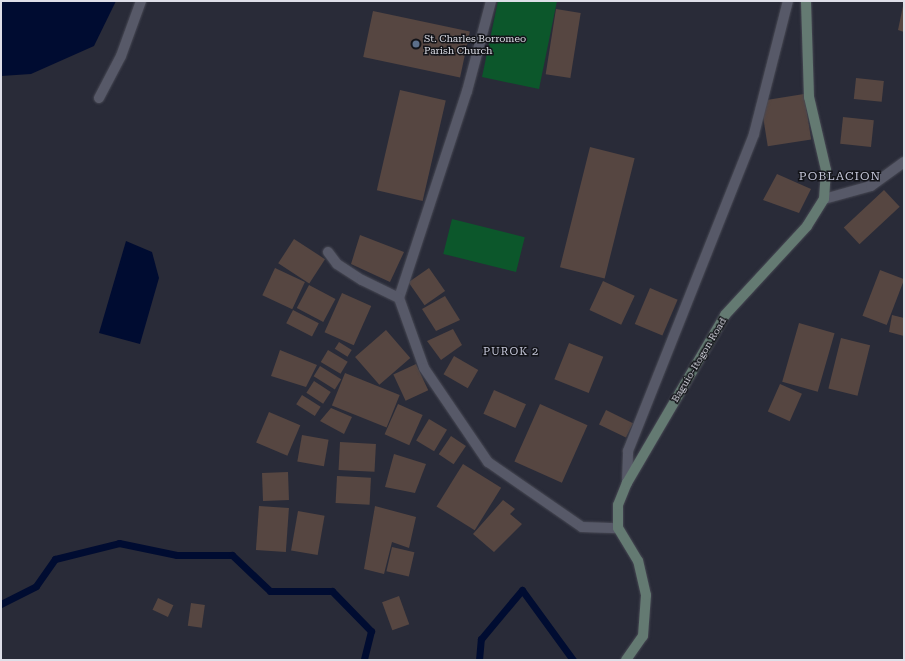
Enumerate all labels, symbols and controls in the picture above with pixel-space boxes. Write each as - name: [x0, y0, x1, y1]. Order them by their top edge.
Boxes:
- place label: St. Charles Borromeo Parish Church: [424, 32, 526, 56]
- marker: St. Charles Borromeo Parish Church: [411, 39, 421, 49]
- district label: POBLACION: [799, 170, 881, 184]
- street label: Baguio-Itogon Road: [669, 316, 729, 404]
- district label: PUROK 2: [483, 345, 539, 359]

